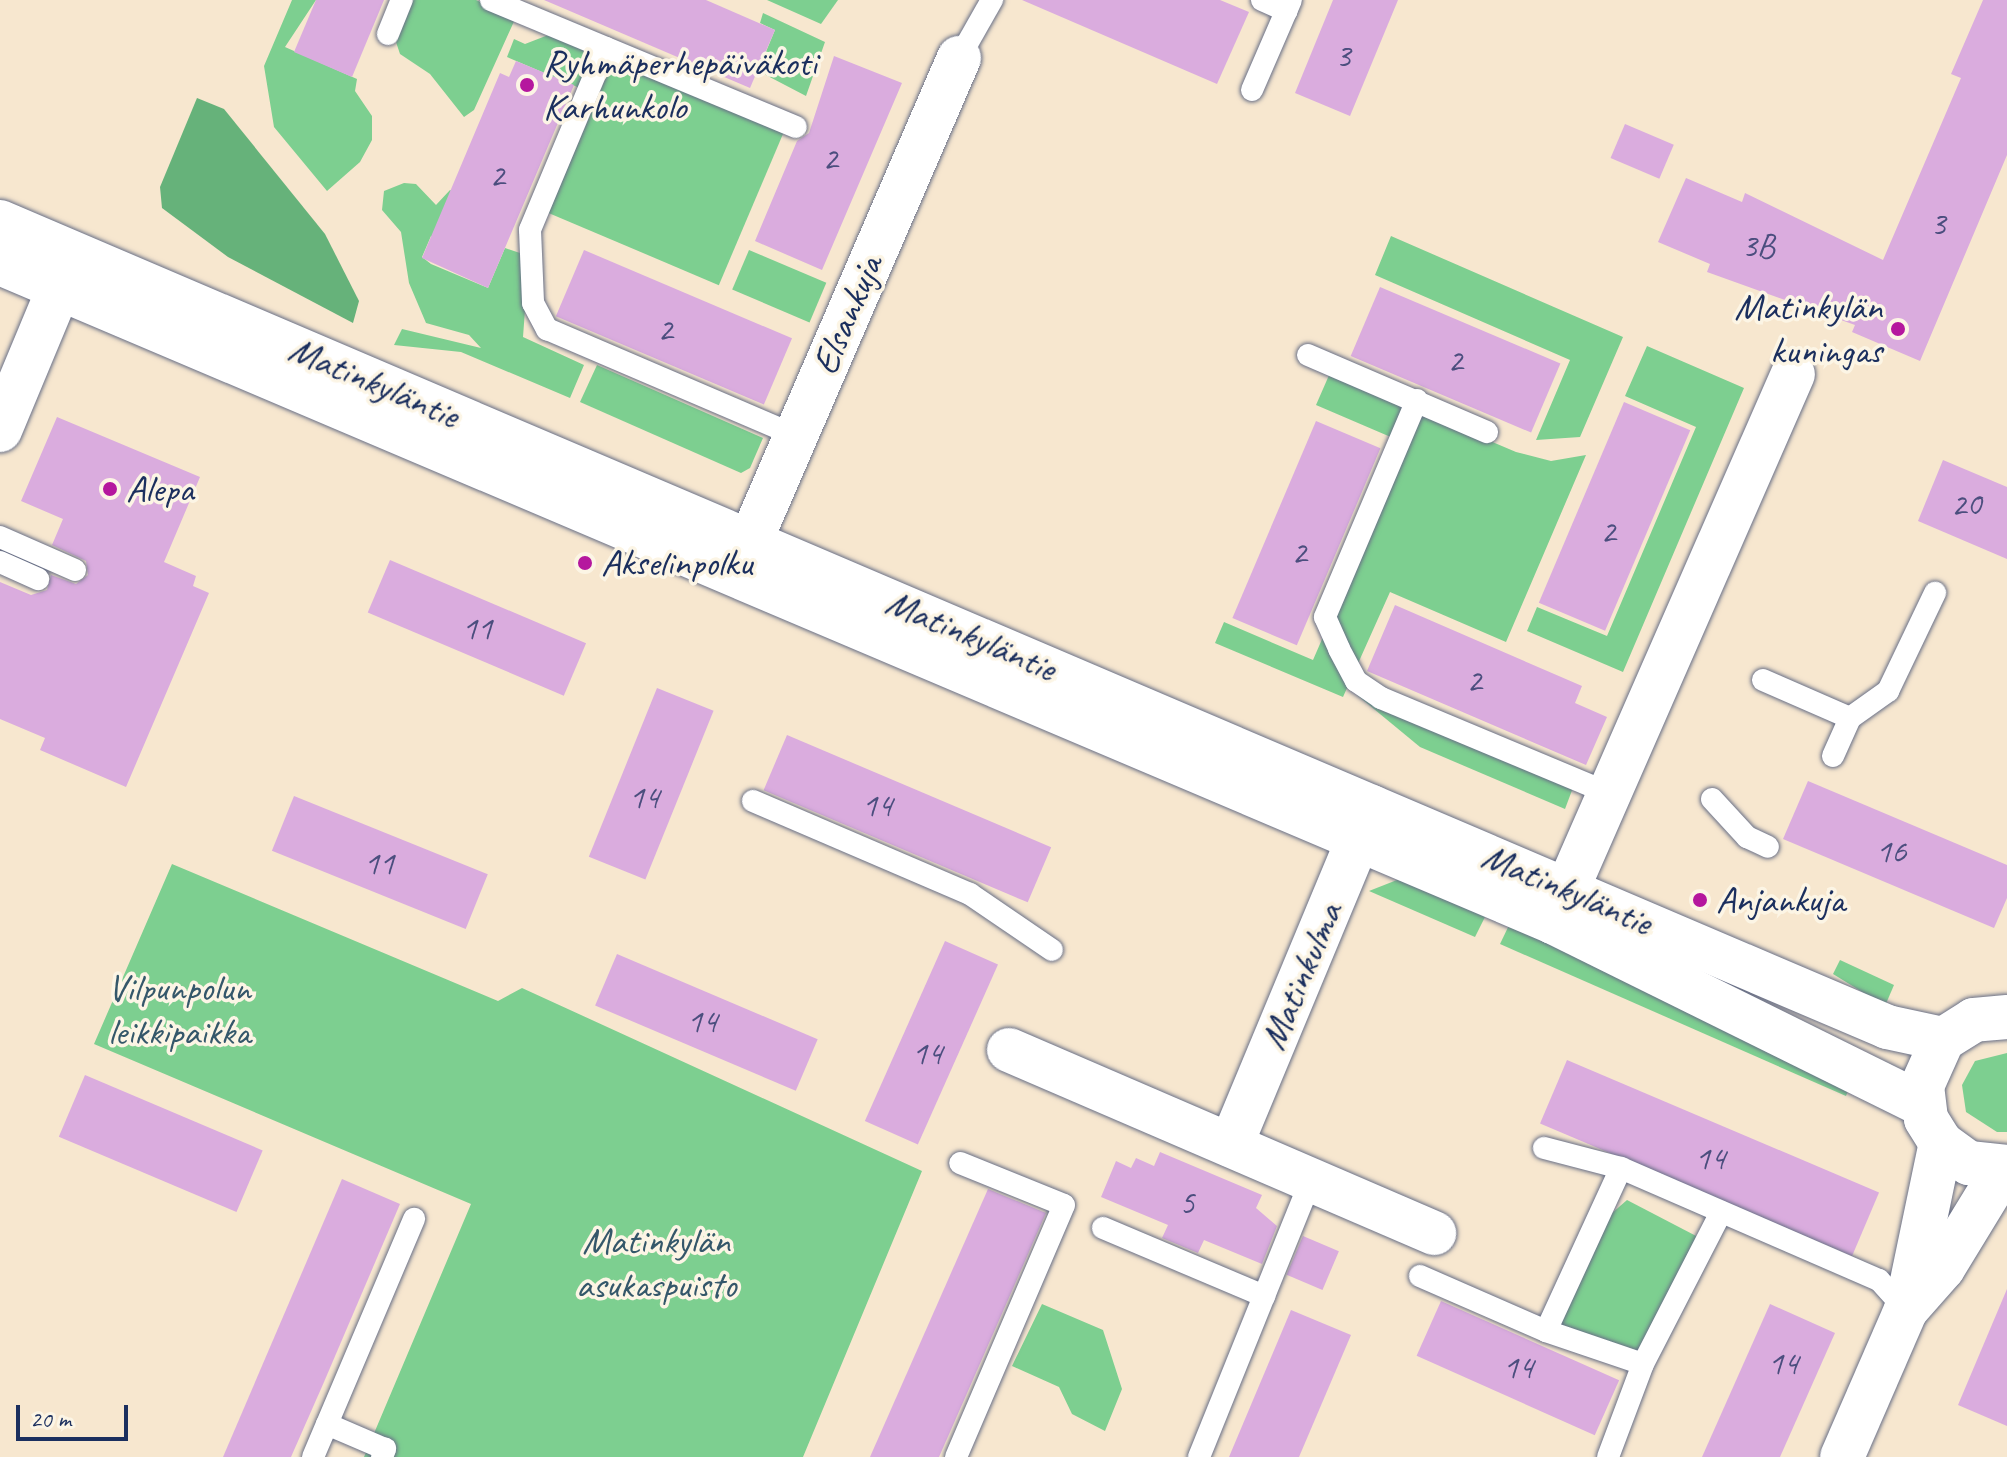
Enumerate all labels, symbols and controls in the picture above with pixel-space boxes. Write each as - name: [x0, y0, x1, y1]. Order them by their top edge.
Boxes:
- house number: 3: [1335, 36, 1351, 76]
- place label: Ryhmäperhepäiväkoti Karhunkolo: [543, 40, 817, 130]
- marker: Ryhmäperhepäiväkoti Karhunkolo: [518, 76, 536, 94]
- house number: 2: [822, 138, 838, 178]
- house number: 2: [489, 155, 505, 195]
- house number: 3: [1930, 204, 1946, 244]
- house number: 3B: [1742, 226, 1774, 266]
- street label: Elsankuja: [802, 249, 892, 381]
- place label: Matinkylän kuningas: [1734, 284, 1882, 374]
- house number: 2: [657, 309, 673, 349]
- marker: Matinkylän kuningas: [1889, 320, 1907, 338]
- street label: Matinkyläntie: [282, 326, 466, 438]
- house number: 2: [1447, 340, 1463, 380]
- place label: Alepa: [126, 466, 193, 512]
- marker: Alepa: [101, 480, 119, 498]
- house number: 20: [1951, 484, 1981, 524]
- house number: 2: [1600, 511, 1616, 551]
- house number: 2: [1291, 532, 1307, 572]
- place label: Akselinpolku: [601, 540, 752, 586]
- marker: Akselinpolku: [576, 554, 594, 572]
- street label: Matinkyläntie: [879, 579, 1063, 691]
- house number: 11: [462, 608, 492, 648]
- house number: 2: [1466, 660, 1482, 700]
- house number: 14: [629, 777, 659, 817]
- house number: 14: [862, 785, 892, 825]
- house number: 16: [1876, 831, 1906, 871]
- street label: Matinkyläntie: [1475, 833, 1659, 945]
- house number: 11: [364, 843, 394, 883]
- place label: Anjankuja: [1716, 877, 1845, 923]
- marker: Anjankuja: [1691, 891, 1709, 909]
- street label: Matinkulma: [1250, 896, 1352, 1056]
- park label: Vilpunpolun leikkipaikka: [107, 965, 251, 1054]
- house number: 14: [687, 1001, 717, 1041]
- house number: 14: [912, 1033, 942, 1073]
- house number: 14: [1695, 1138, 1725, 1178]
- house number: 5: [1179, 1183, 1195, 1223]
- park label: Matinkylän asukaspuisto: [576, 1218, 736, 1308]
- house number: 14: [1768, 1343, 1798, 1383]
- house number: 14: [1503, 1347, 1533, 1387]
- scale bar: [20, 1389, 132, 1439]
- text: 20 m: [30, 1404, 71, 1434]

